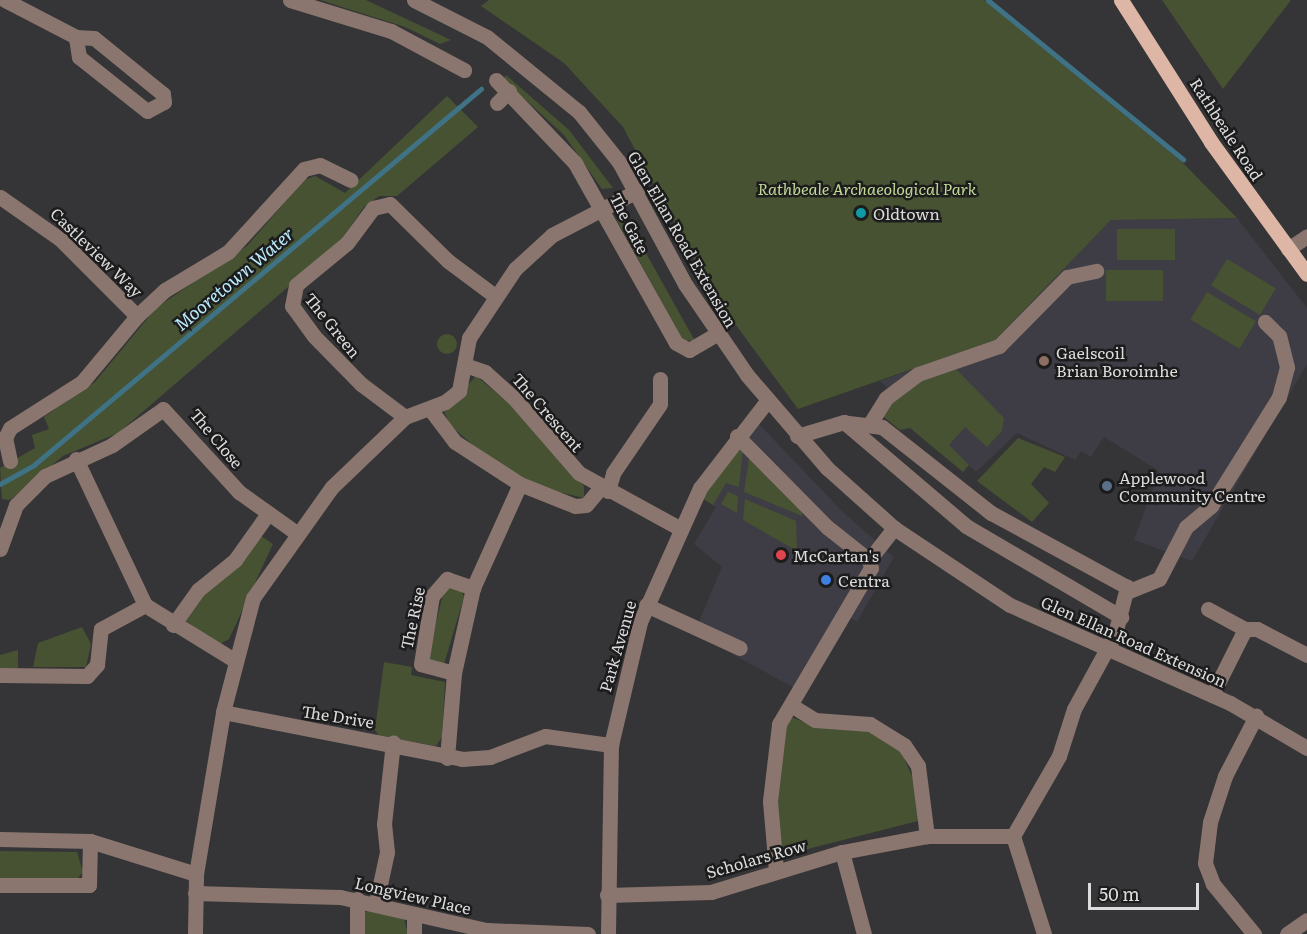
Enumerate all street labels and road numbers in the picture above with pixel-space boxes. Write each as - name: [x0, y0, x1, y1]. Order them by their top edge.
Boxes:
- street label: Rathbeale Road: [1187, 74, 1267, 184]
- street label: Glen Ellan Road Extension: [625, 147, 741, 331]
- street label: The Gate: [606, 189, 654, 257]
- street label: Castleview Way: [47, 203, 147, 301]
- street label: The Green: [301, 289, 365, 361]
- street label: The Crescent: [509, 369, 587, 455]
- street label: The Close: [186, 404, 248, 472]
- street label: The Rise: [396, 585, 428, 651]
- street label: Glen Ellan Road Extension: [1038, 591, 1230, 691]
- street label: Park Avenue: [595, 598, 639, 694]
- street label: The Drive: [300, 701, 376, 731]
- street label: Scholars Row: [704, 835, 808, 881]
- street label: Longview Place: [353, 872, 473, 918]

